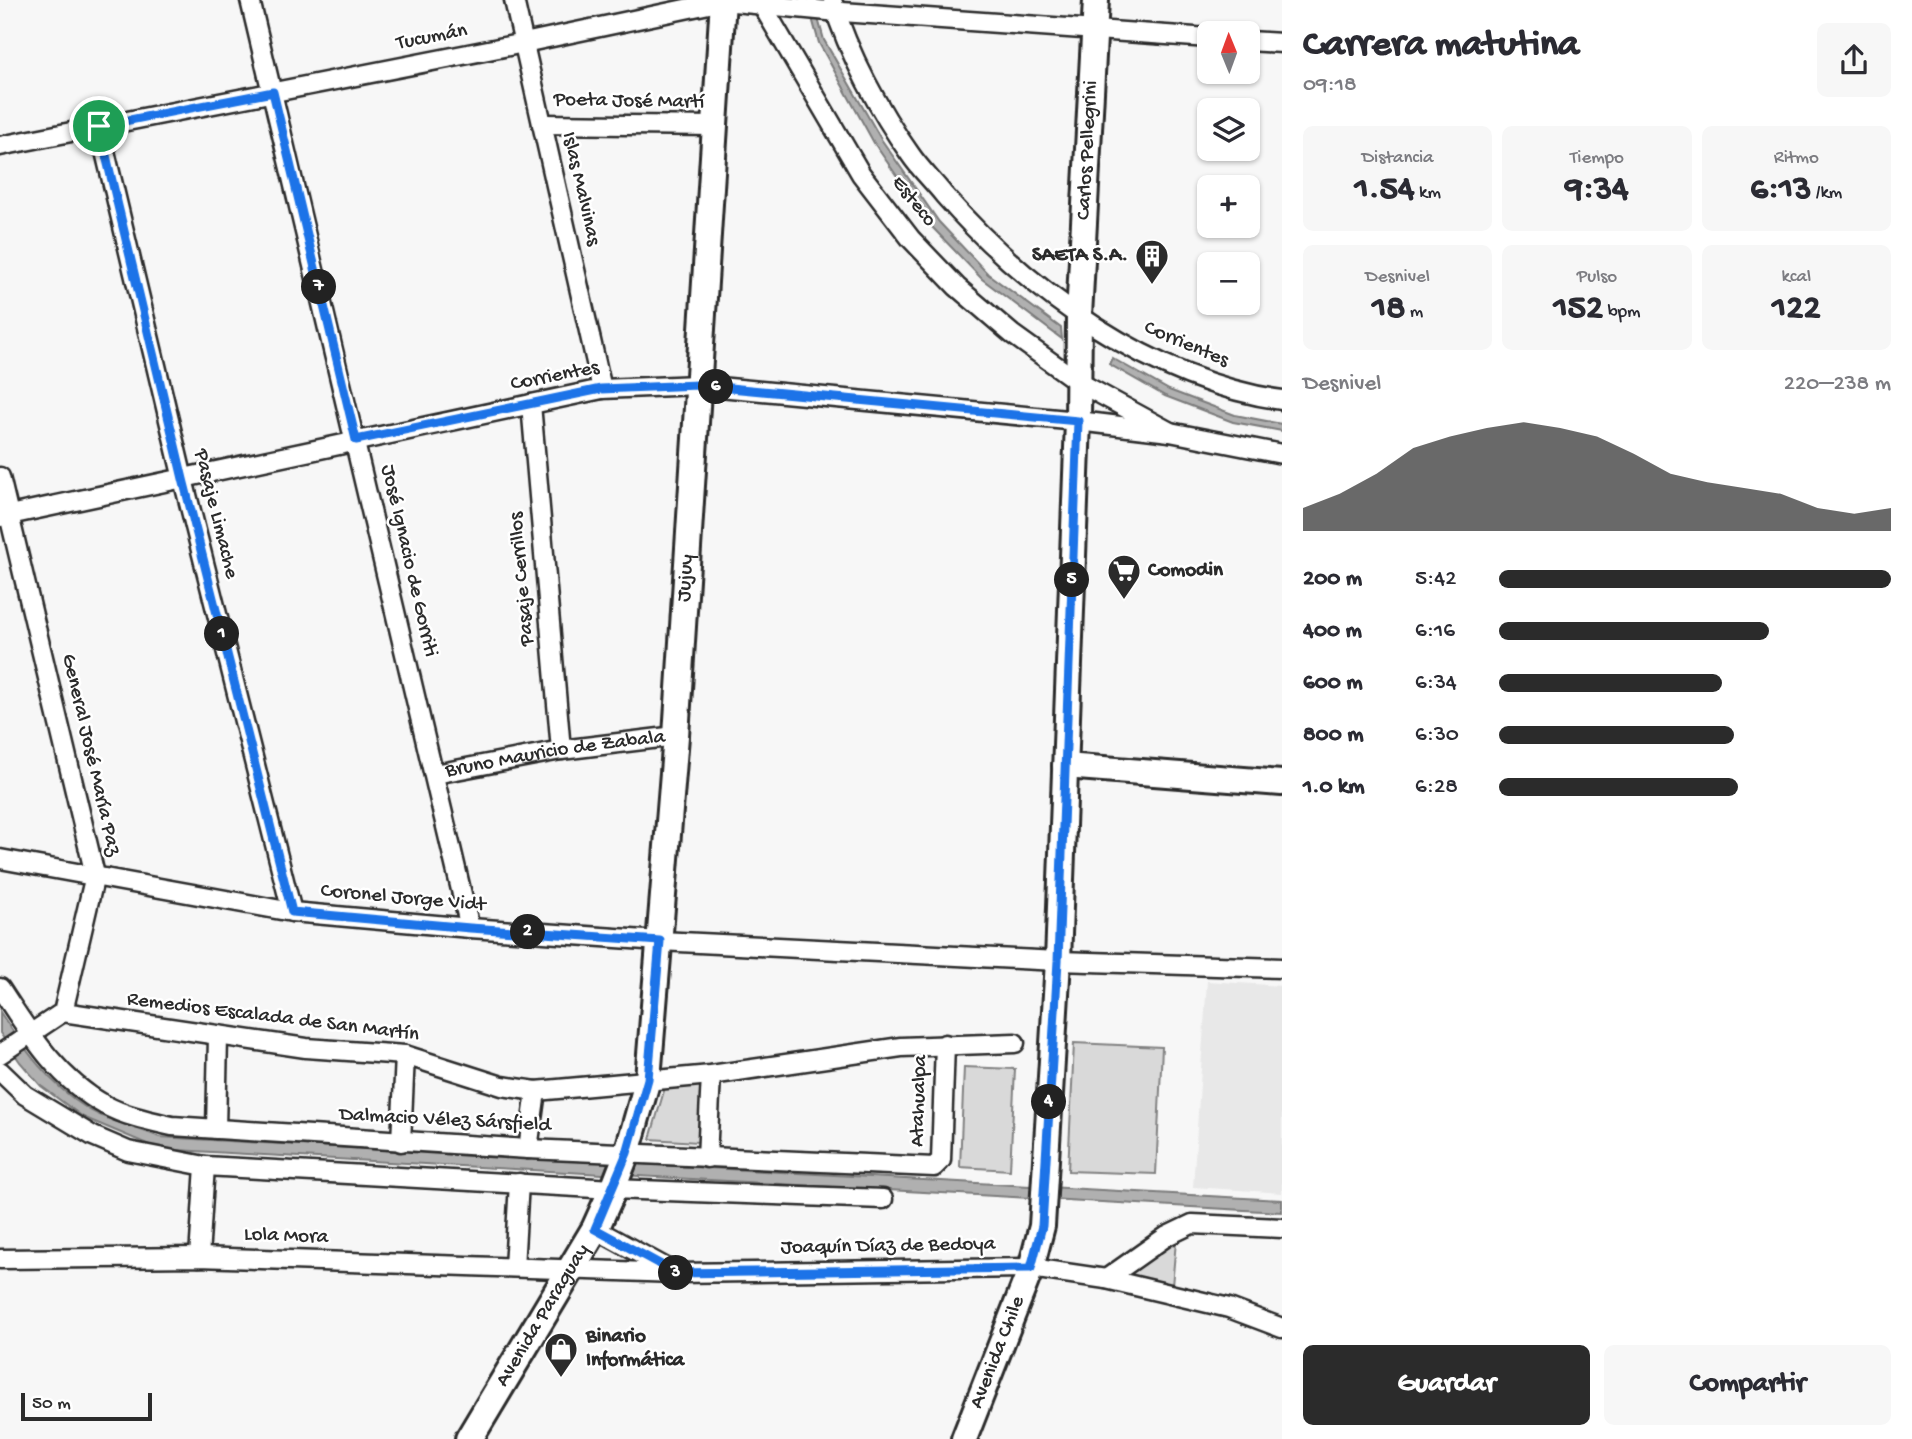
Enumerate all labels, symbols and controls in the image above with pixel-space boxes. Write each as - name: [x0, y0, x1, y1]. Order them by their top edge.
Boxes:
- street label: Tucumán: [394, 19, 469, 57]
- north arrow: [1197, 21, 1260, 84]
- map controls: [1197, 21, 1260, 315]
- button: share: [1817, 23, 1891, 97]
- text: Carrera matutina: [1303, 24, 1579, 68]
- text: 09:18: [1303, 72, 1357, 99]
- street label: Carlos Pellegrini: [1072, 80, 1104, 221]
- street label: Poeta José Martí: [552, 88, 705, 116]
- pin: [69, 96, 129, 156]
- button: layers: [1197, 98, 1260, 161]
- icon: arrive: [80, 107, 118, 145]
- street label: Islas Malvinas: [555, 130, 605, 249]
- text: Distancia: [1362, 147, 1434, 170]
- text: Tiempo: [1570, 147, 1624, 170]
- text: Ritmo: [1774, 147, 1819, 170]
- text: 1.54: [1354, 170, 1414, 211]
- text: 9:34: [1565, 170, 1629, 211]
- text: 6:13: [1750, 170, 1811, 211]
- street label: Esteco: [885, 171, 941, 233]
- button: +: [1197, 175, 1260, 238]
- text: km: [1414, 182, 1441, 205]
- text: /km: [1811, 182, 1842, 205]
- building icon: SAETA S.A.: [1133, 237, 1171, 286]
- place label: SAETA S.A.: [1032, 244, 1128, 269]
- button: −: [1197, 252, 1260, 315]
- text: Desnivel: [1365, 266, 1430, 289]
- text: Pulso: [1577, 266, 1617, 289]
- text: kcal: [1781, 266, 1811, 289]
- pin: 7: [302, 270, 336, 304]
- text: 7: [314, 275, 323, 298]
- text: 18: [1372, 289, 1405, 330]
- text: 152: [1553, 289, 1603, 330]
- text: 122: [1772, 289, 1821, 330]
- text: m: [1405, 301, 1423, 324]
- text: bpm: [1603, 301, 1641, 324]
- street label: Corrientes: [1140, 316, 1233, 375]
- street label: Corrientes: [509, 356, 603, 398]
- pin: 6: [698, 370, 734, 404]
- text: Desnivel: [1303, 371, 1381, 398]
- text: 220–238 m: [1784, 371, 1891, 398]
- text: 6: [711, 375, 720, 398]
- street label: Pasaje Limache: [187, 446, 243, 582]
- street label: José Ignacio de Gorriti: [374, 462, 442, 660]
- street label: Pasaje Cerrillos: [505, 510, 541, 648]
- supermarket icon: Comodin: [1105, 552, 1143, 601]
- street label: Jujuy: [672, 554, 700, 602]
- place label: Comodin: [1147, 559, 1224, 584]
- pin: 5: [1054, 562, 1090, 598]
- text: 200 m: [1303, 566, 1362, 593]
- text: 5:42: [1415, 566, 1456, 593]
- text: 5: [1067, 568, 1077, 591]
- pin: 1: [204, 616, 240, 652]
- text: 400 m: [1303, 618, 1362, 645]
- text: 6:16: [1415, 618, 1455, 645]
- text: 1: [218, 622, 225, 645]
- street label: General José María Paz: [55, 652, 126, 859]
- text: 600 m: [1303, 670, 1363, 697]
- text: 6:34: [1415, 670, 1457, 697]
- text: 800 m: [1303, 722, 1364, 749]
- text: 6:30: [1415, 722, 1459, 749]
- street label: Bruno Mauricio de Zabala: [442, 725, 668, 784]
- text: 1.0 km: [1303, 774, 1365, 801]
- text: 6:28: [1415, 774, 1458, 801]
- street label: Coronel Jorge Vidt: [320, 879, 489, 919]
- pin: 2: [510, 914, 546, 950]
- text: 2: [523, 920, 532, 943]
- street label: Remedios Escalada de San Martín: [126, 988, 421, 1048]
- street label: Atahualpa: [906, 1053, 934, 1147]
- pin: 4: [1032, 1084, 1066, 1120]
- text: 4: [1044, 1090, 1053, 1113]
- street label: Dalmacio Vélez Sársfield: [337, 1103, 553, 1139]
- street label: Lola Mora: [243, 1223, 330, 1251]
- street label: Joaquín Díaz de Bedoya: [780, 1233, 997, 1261]
- street label: Avenida Paraguay: [491, 1240, 596, 1392]
- pin: 3: [658, 1256, 694, 1290]
- text: 3: [671, 1261, 680, 1284]
- street label: Avenida Chile: [965, 1292, 1032, 1412]
- place label: Binario Informática: [585, 1325, 686, 1374]
- shop icon: Binario Informática: [542, 1330, 580, 1379]
- button: Guardar: [1303, 1345, 1590, 1425]
- button: Compartir: [1604, 1345, 1891, 1425]
- scale bar: [21, 1390, 152, 1422]
- text: 50 m: [32, 1393, 71, 1416]

